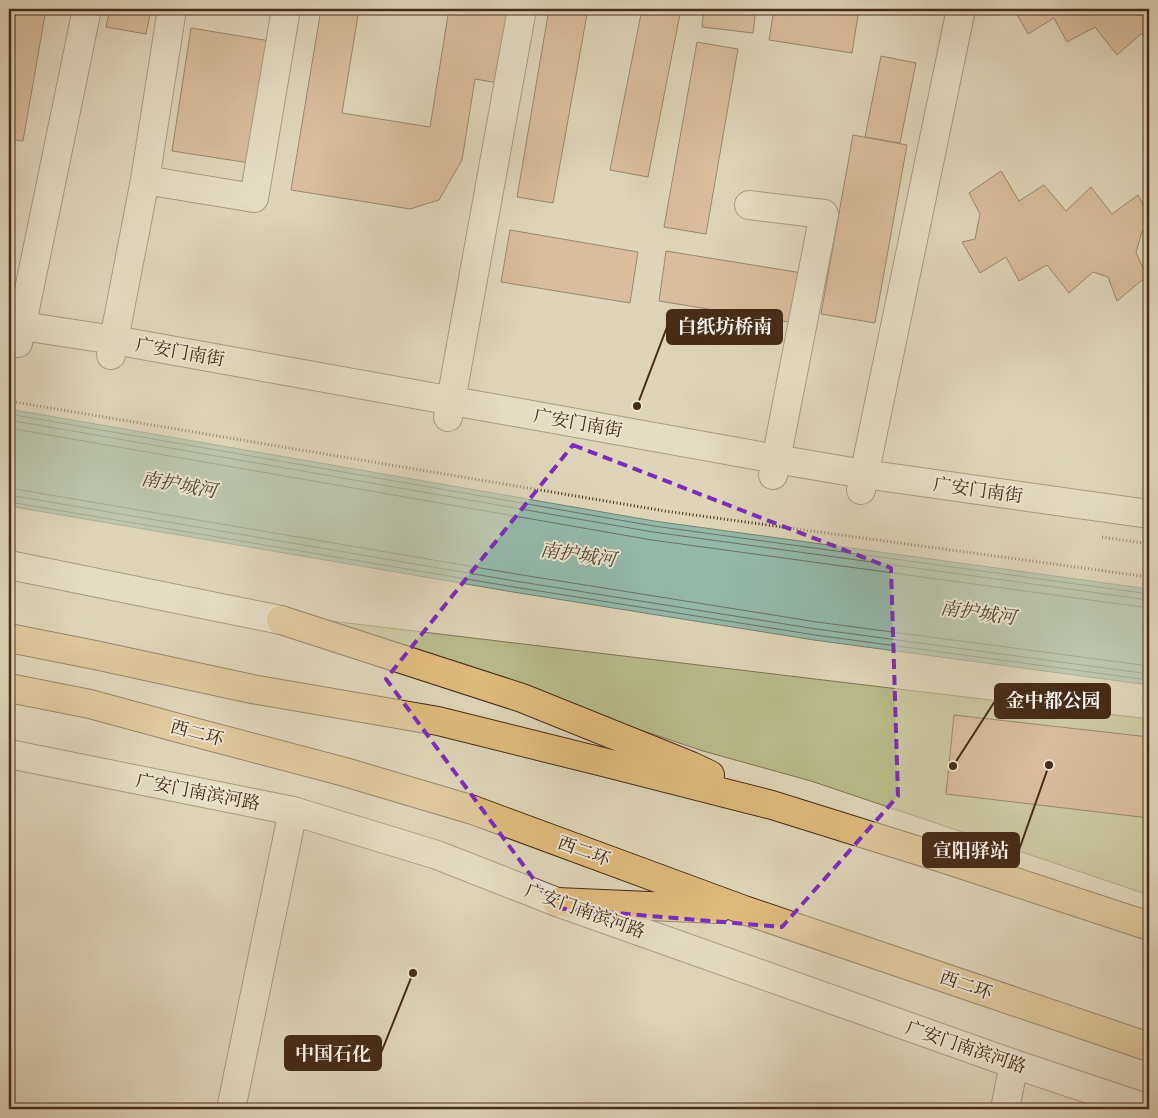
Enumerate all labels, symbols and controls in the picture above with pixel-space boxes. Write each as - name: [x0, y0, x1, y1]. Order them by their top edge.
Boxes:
- callout: 白纸坊桥南: [667, 310, 782, 344]
- text: 白纸坊桥南: [677, 315, 773, 338]
- street label: 广安门南街: [134, 333, 226, 371]
- street label: 广安门南街: [532, 404, 624, 442]
- water label: 南护城河: [139, 467, 221, 503]
- street label: 广安门南街: [932, 473, 1024, 507]
- water label: 南护城河: [539, 538, 620, 572]
- water label: 南护城河: [939, 596, 1020, 630]
- callout: 金中都公园: [995, 684, 1110, 718]
- text: 金中都公园: [1005, 689, 1101, 712]
- street label: 西二环: [168, 715, 226, 751]
- street label: 广安门南滨河路: [134, 769, 262, 815]
- street label: 西二环: [555, 831, 613, 871]
- callout: 宣阳驿站: [923, 833, 1019, 867]
- text: 宣阳驿站: [933, 839, 1009, 862]
- street label: 广安门南滨河路: [522, 879, 648, 943]
- street label: 西二环: [937, 966, 995, 1004]
- street label: 广安门南滨河路: [903, 1016, 1029, 1078]
- callout: 中国石化: [285, 1036, 381, 1070]
- text: 中国石化: [295, 1042, 371, 1065]

